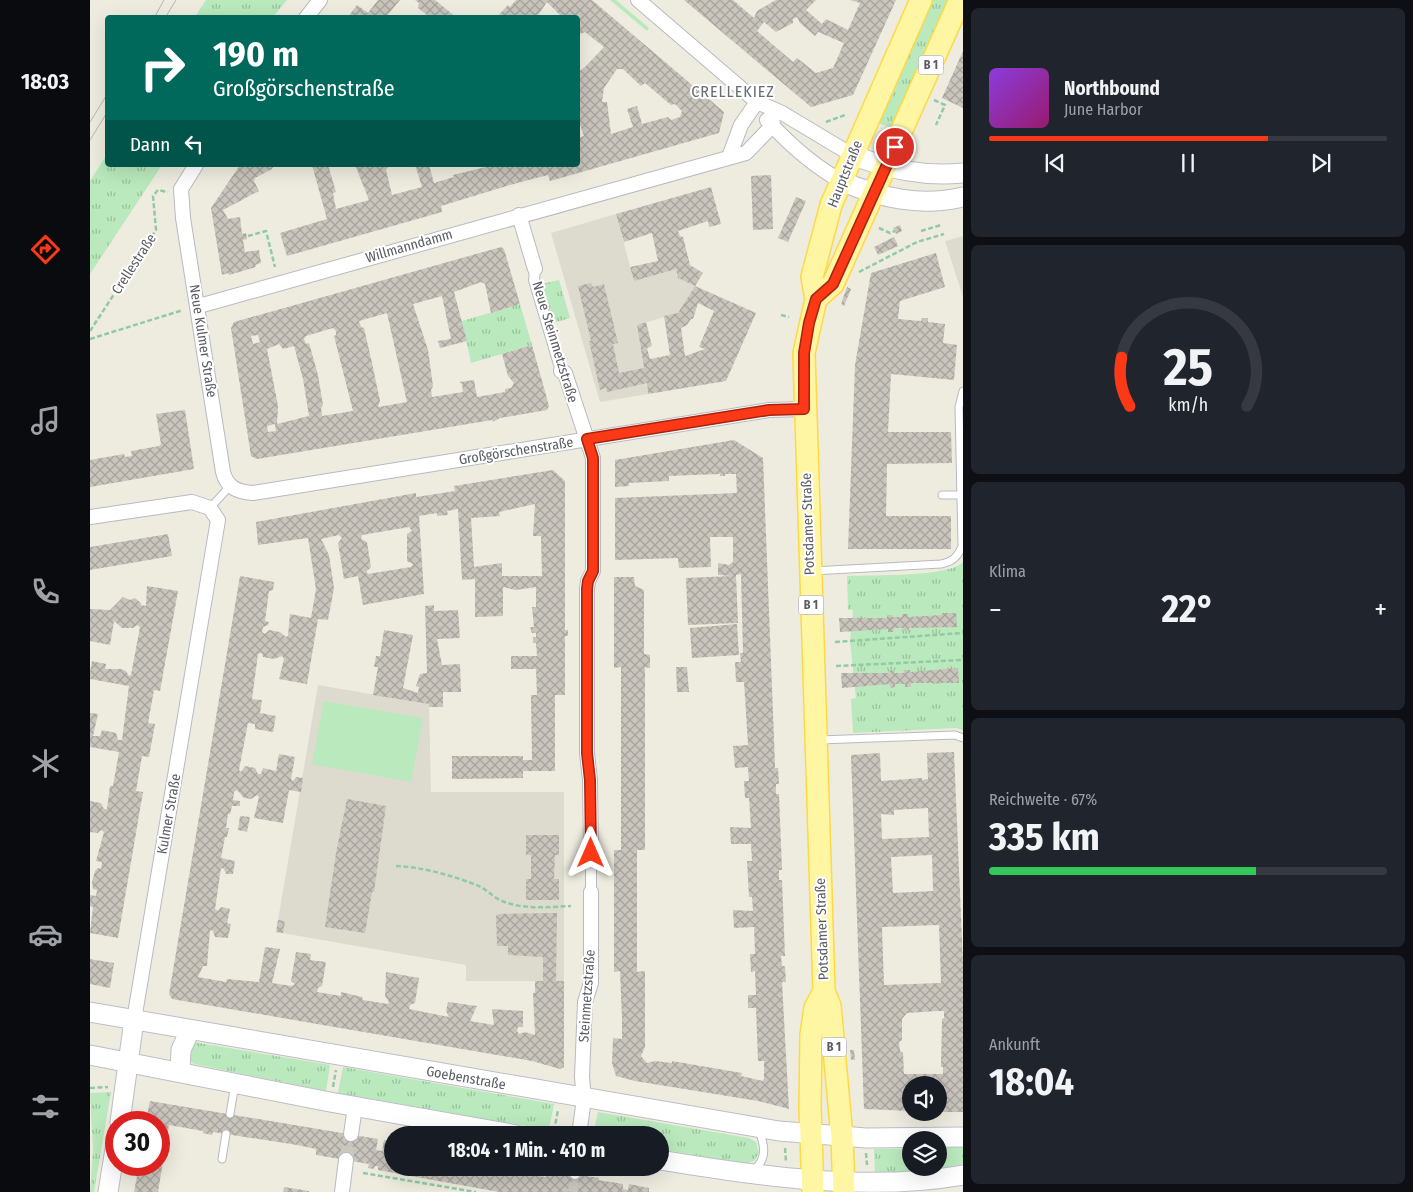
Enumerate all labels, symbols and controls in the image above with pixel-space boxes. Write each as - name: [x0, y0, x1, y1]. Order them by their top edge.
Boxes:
- text: 190 m: [213, 33, 299, 75]
- icon: right: [130, 35, 195, 100]
- road number: B 1: [918, 56, 944, 74]
- text: 18:03: [21, 68, 69, 95]
- text: Großgörschenstraße: [213, 75, 395, 102]
- text: Northbound: [1064, 77, 1160, 100]
- district label: CRELLEKIEZ: [691, 82, 775, 101]
- text: June Harbor: [1064, 100, 1142, 119]
- pin: [874, 126, 916, 168]
- icon: left: [180, 130, 208, 158]
- text: Dann: [130, 133, 170, 156]
- icon: arrive: [881, 133, 909, 161]
- street label: Hauptstraße: [824, 138, 866, 210]
- icon: previous: [1041, 149, 1069, 177]
- icon: pause: [1174, 149, 1202, 177]
- icon: next: [1307, 149, 1335, 177]
- street label: Willmanndamm: [364, 225, 454, 267]
- street label: Crellestraße: [108, 230, 160, 297]
- icon: directions: [28, 232, 63, 267]
- street label: Neue Steinmetzstraße: [528, 279, 582, 405]
- street label: Neue Kulmer Straße: [186, 283, 220, 399]
- text: 25: [1162, 336, 1213, 399]
- text: km/h: [1168, 394, 1208, 416]
- icon: music: [28, 403, 63, 438]
- street label: Großgörschenstraße: [458, 434, 574, 468]
- street label: Potsdamer Straße: [798, 473, 818, 575]
- text: Klima: [989, 562, 1026, 581]
- icon: phone: [28, 574, 63, 609]
- text: 22°: [1161, 586, 1214, 632]
- text: −: [989, 593, 1002, 626]
- text: +: [1374, 593, 1387, 626]
- road number: B 1: [798, 596, 824, 614]
- icon: climate: [28, 746, 63, 781]
- street label: Kulmer Straße: [154, 772, 184, 856]
- text: Reichweite · 67%: [989, 790, 1097, 809]
- text: 335 km: [989, 814, 1100, 860]
- position arrow: [564, 826, 616, 878]
- street label: Potsdamer Straße: [812, 878, 832, 980]
- icon: car: [28, 917, 63, 952]
- street label: Steinmetzstraße: [575, 949, 599, 1043]
- text: Ankunft: [989, 1035, 1040, 1054]
- road number: B 1: [822, 1038, 846, 1056]
- text: 18:04: [989, 1059, 1074, 1105]
- street label: Goebenstraße: [425, 1063, 507, 1093]
- map controls: [902, 1076, 947, 1176]
- button: sound: [902, 1076, 947, 1121]
- icon: filters: [28, 1089, 63, 1124]
- speed limit sign: 30: [105, 1111, 170, 1176]
- button: layers: [902, 1131, 947, 1176]
- text: 18:04 · 1 Min. · 410 m: [448, 1139, 605, 1162]

